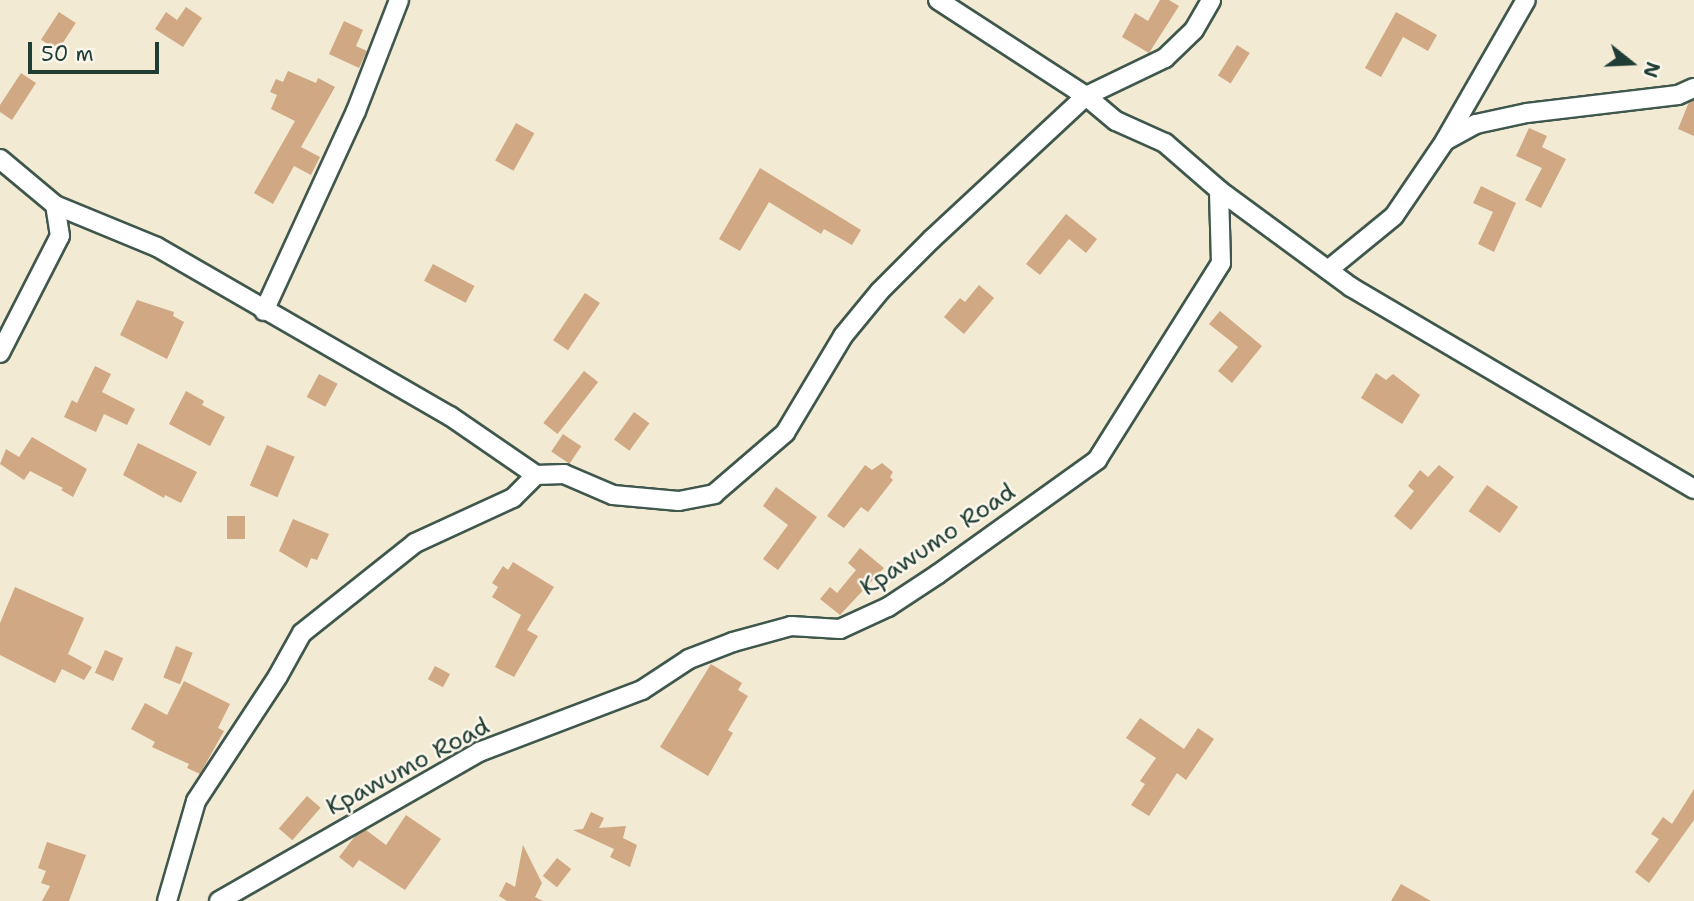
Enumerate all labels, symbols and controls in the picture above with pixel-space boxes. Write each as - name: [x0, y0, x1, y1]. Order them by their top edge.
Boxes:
- scale bar: [32, 28, 163, 72]
- north arrow: [1596, 28, 1666, 98]
- text: 50 m: [41, 40, 94, 68]
- text: N: [1637, 59, 1666, 81]
- street label: Kpawumo Road: [855, 478, 1021, 602]
- street label: Kpawumo Road: [321, 712, 495, 822]

